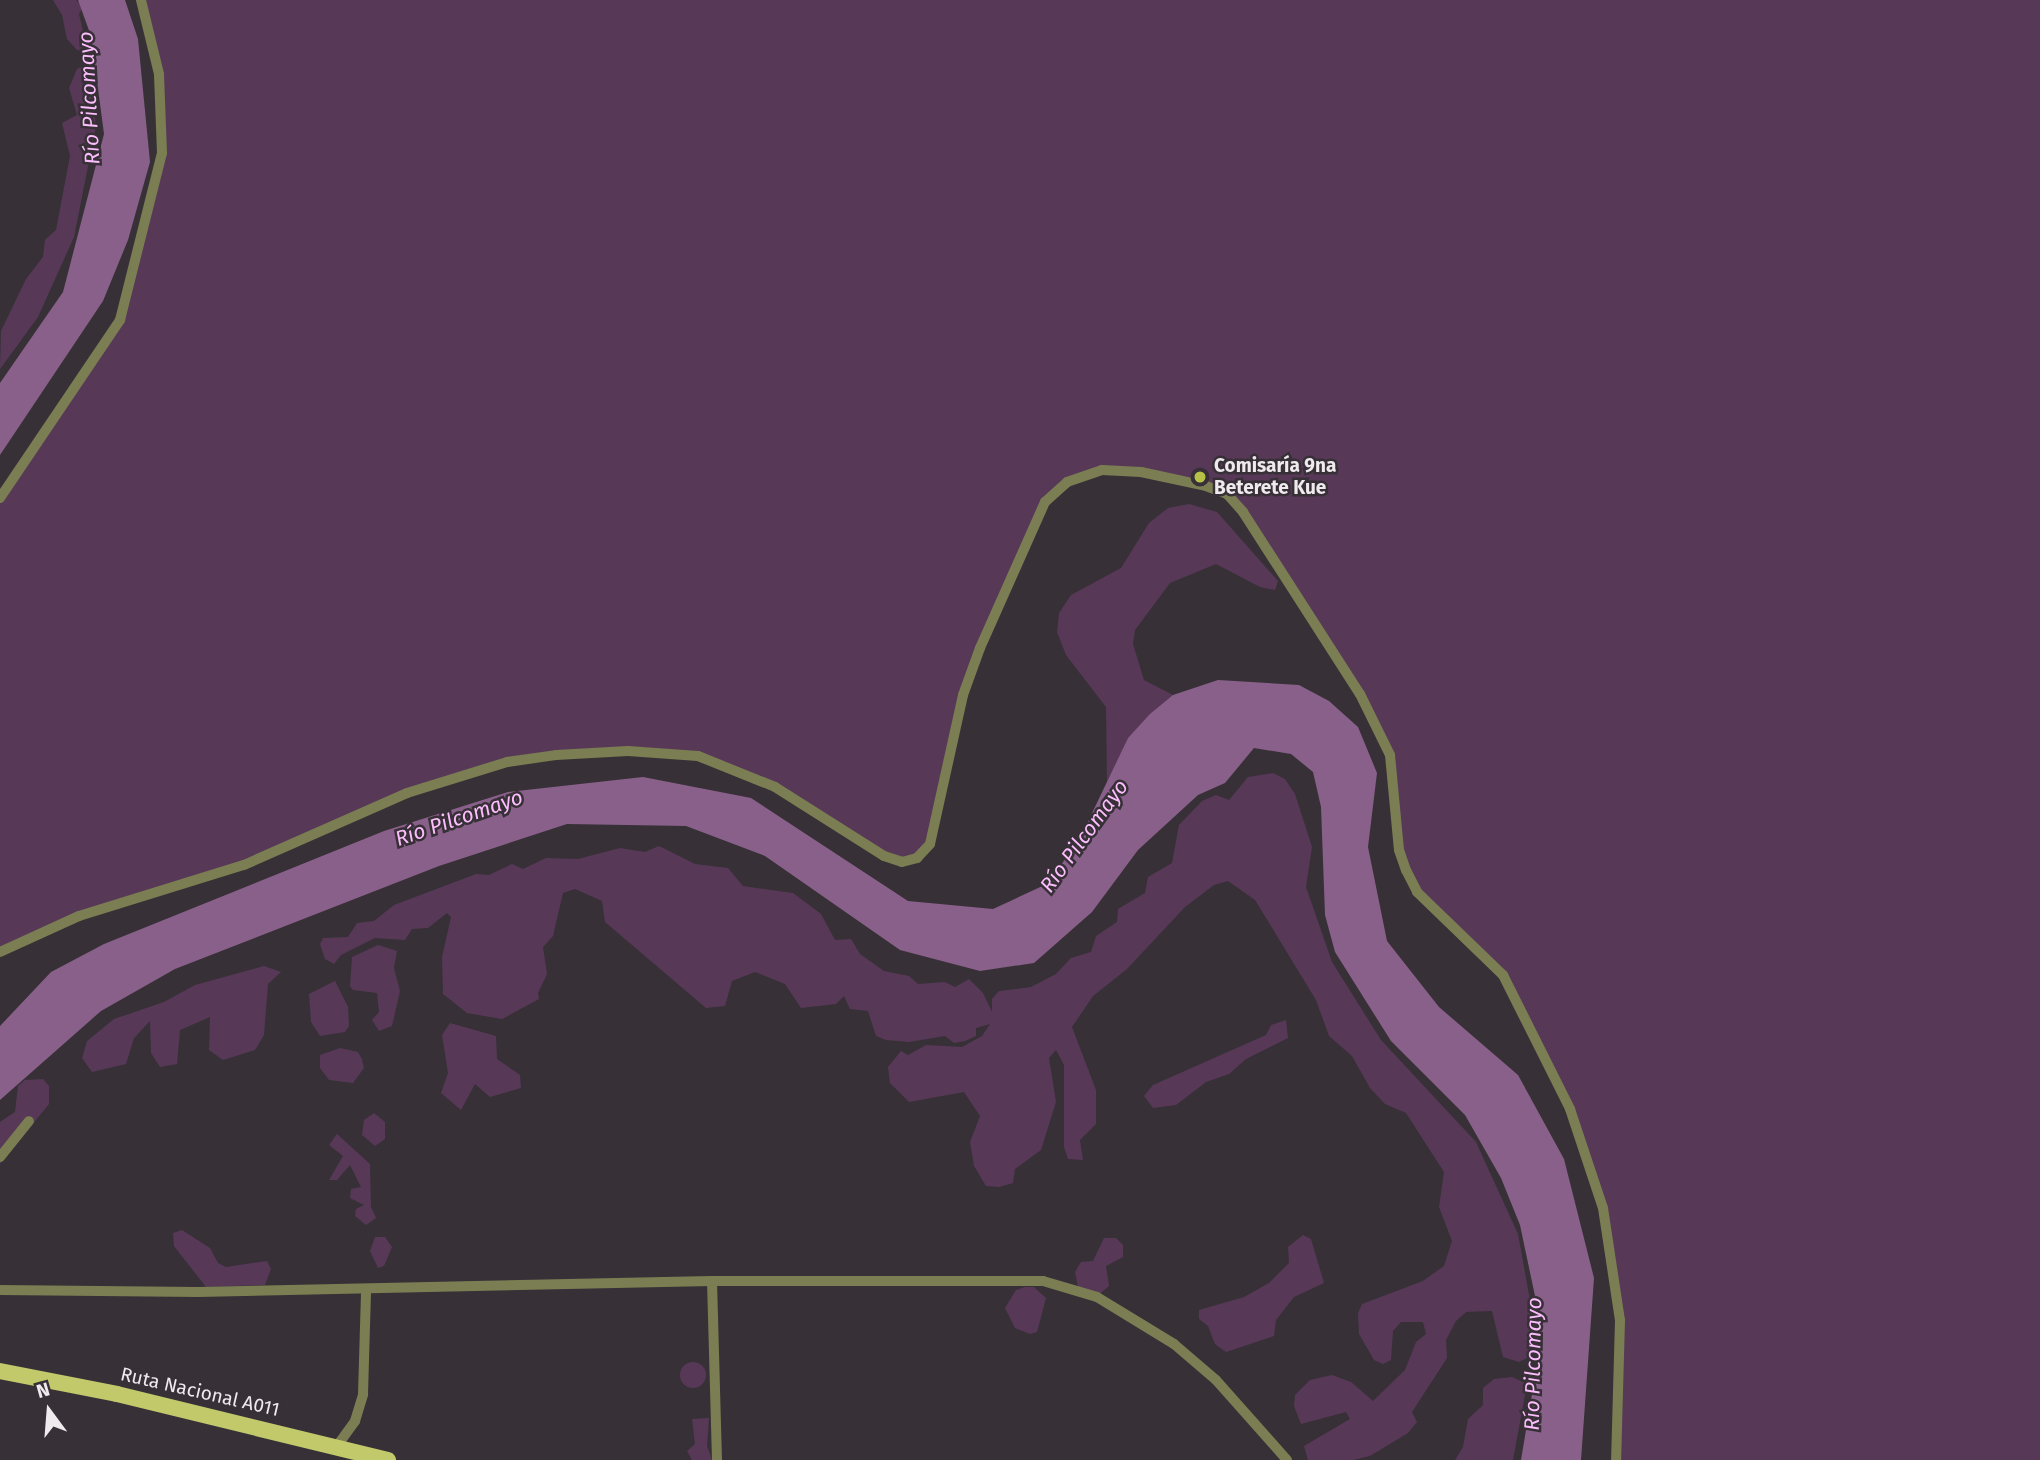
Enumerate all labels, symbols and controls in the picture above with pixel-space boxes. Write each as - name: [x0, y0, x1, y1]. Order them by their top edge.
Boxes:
- water label: Río Pilcomayo: [73, 31, 105, 165]
- place label: Comisaría 9na Beterete Kue: [1214, 455, 1336, 499]
- marker: Comisaría 9na Beterete Kue: [1192, 469, 1208, 485]
- water label: Río Pilcomayo: [1035, 775, 1133, 897]
- water label: Río Pilcomayo: [392, 784, 526, 852]
- water label: Río Pilcomayo: [1519, 1297, 1547, 1431]
- street label: Ruta Nacional A011: [118, 1363, 282, 1421]
- north arrow: [14, 1376, 84, 1446]
- text: N: [34, 1378, 52, 1403]

